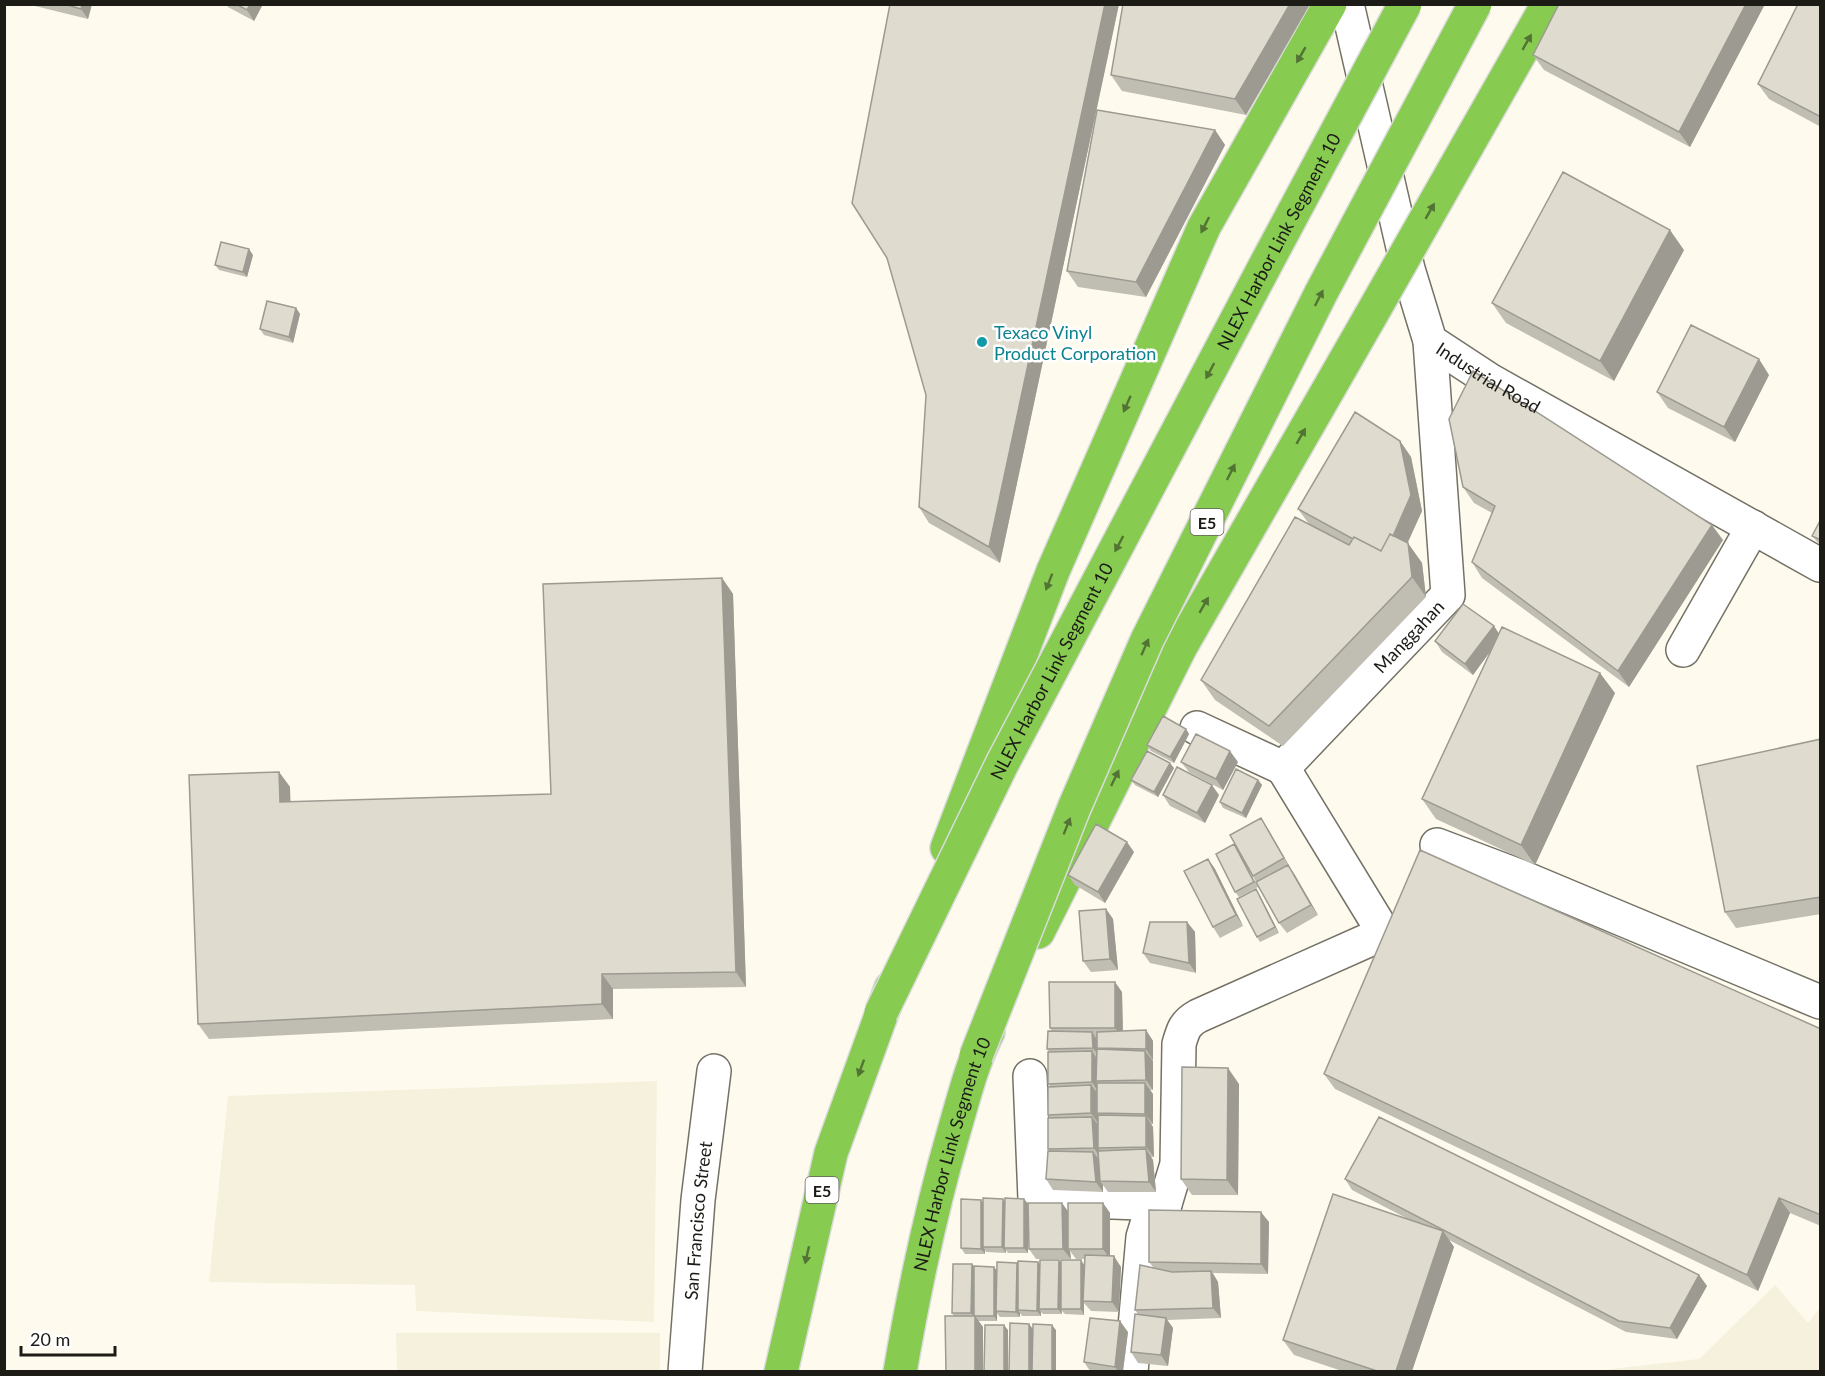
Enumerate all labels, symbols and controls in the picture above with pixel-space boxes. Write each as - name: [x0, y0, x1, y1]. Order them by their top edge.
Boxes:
- one-way arrow: [1521, 34, 1532, 50]
- one-way arrow: [1296, 47, 1306, 64]
- street label: NLEX Harbor Link Segment 10: [1212, 129, 1345, 353]
- one-way arrow: [1425, 202, 1435, 219]
- one-way arrow: [1201, 217, 1210, 234]
- one-way arrow: [1313, 289, 1323, 307]
- place label: Texaco Vinyl Product Corporation: [994, 321, 1156, 364]
- marker: Texaco Vinyl Product Corporation: [975, 335, 989, 349]
- street label: Industrial Road: [1432, 337, 1544, 417]
- one-way arrow: [1205, 362, 1215, 380]
- one-way arrow: [1122, 395, 1131, 412]
- one-way arrow: [1296, 428, 1307, 444]
- one-way arrow: [1227, 464, 1236, 481]
- road number: E5: [1190, 509, 1224, 535]
- one-way arrow: [1114, 536, 1124, 553]
- street label: NLEX Harbor Link Segment 10: [985, 559, 1117, 783]
- one-way arrow: [1044, 574, 1054, 592]
- street label: Manggahan: [1369, 595, 1448, 677]
- one-way arrow: [1199, 596, 1209, 613]
- one-way arrow: [1140, 638, 1150, 656]
- one-way arrow: [1110, 770, 1120, 787]
- one-way arrow: [1063, 817, 1072, 835]
- street label: NLEX Harbor Link Segment 10: [908, 1034, 995, 1273]
- one-way arrow: [856, 1059, 866, 1077]
- street label: San Francisco Street: [679, 1139, 716, 1301]
- road number: E5: [806, 1177, 838, 1203]
- one-way arrow: [801, 1246, 811, 1264]
- scale bar: [21, 1319, 116, 1357]
- text: 20 m: [30, 1328, 70, 1350]

